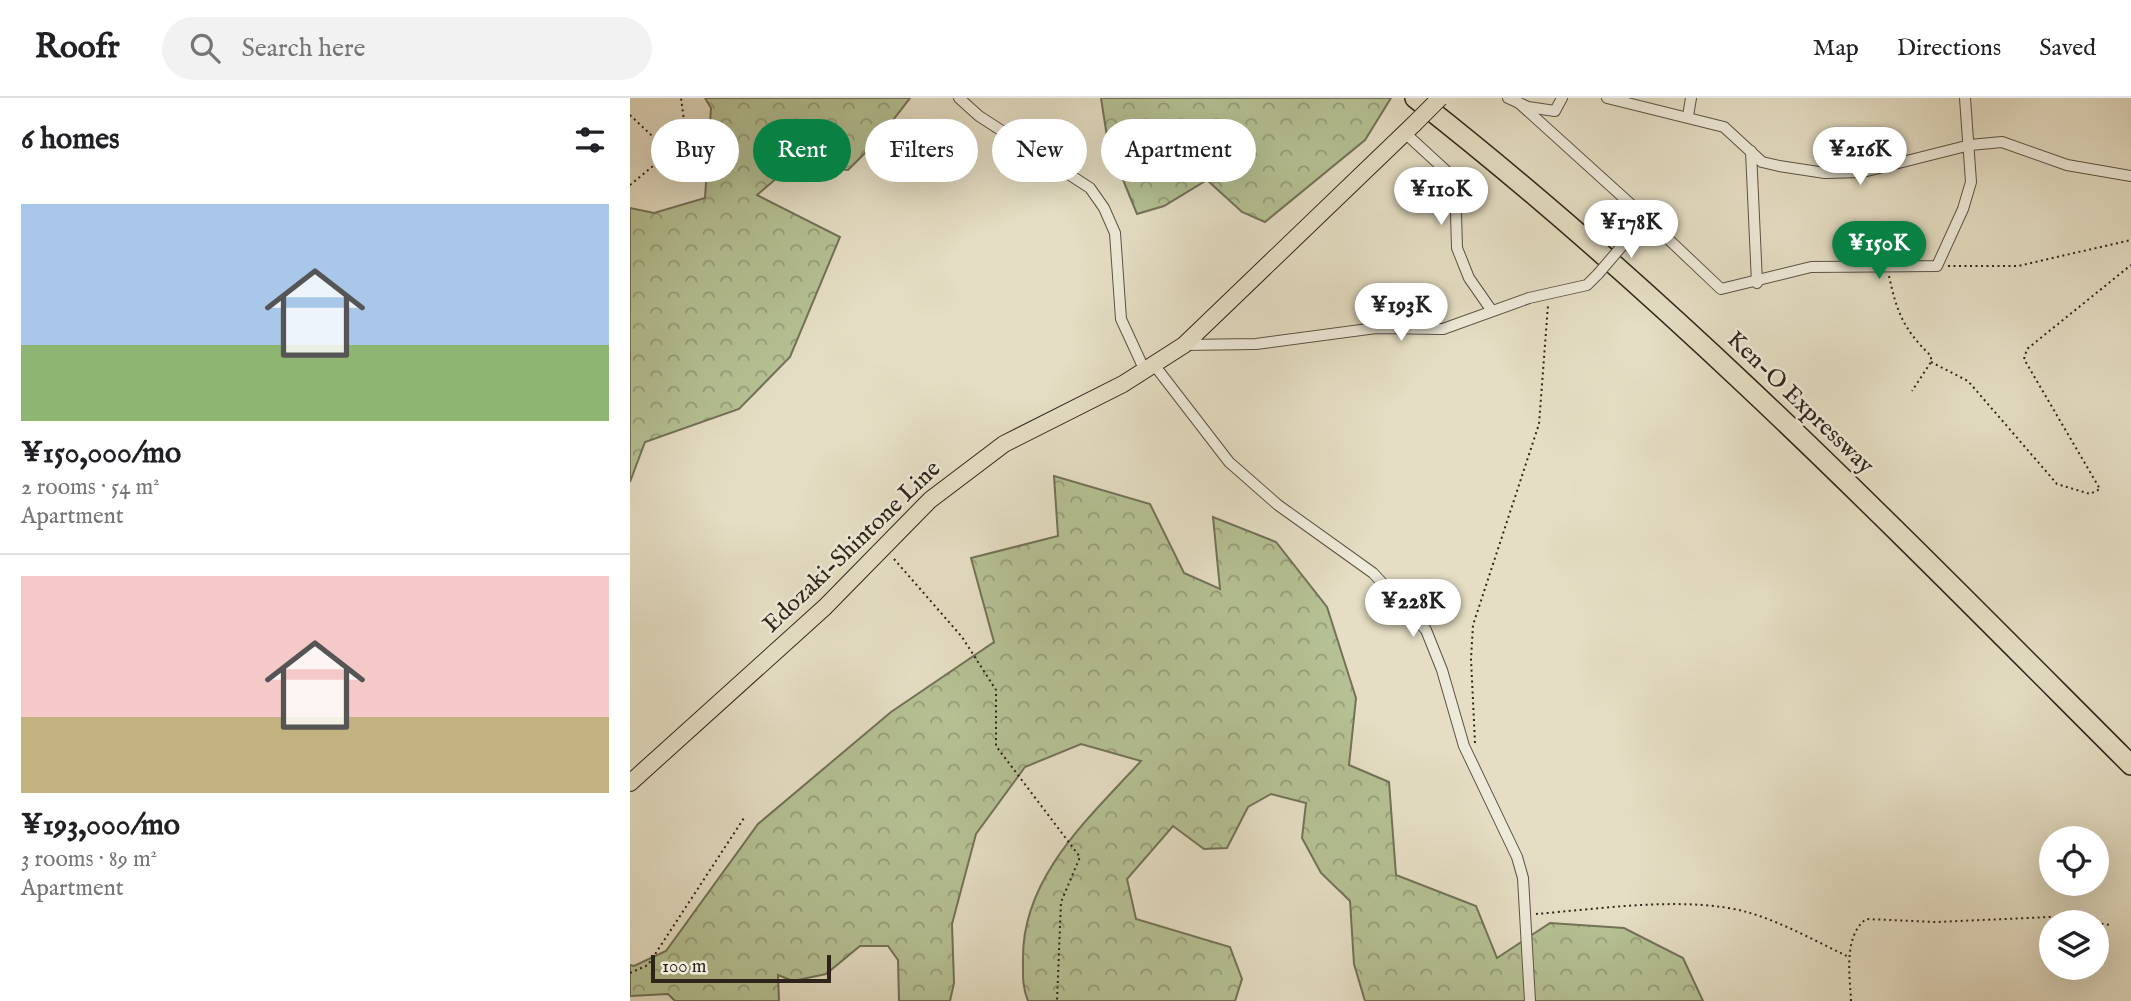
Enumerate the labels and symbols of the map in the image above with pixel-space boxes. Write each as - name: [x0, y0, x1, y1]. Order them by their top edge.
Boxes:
- pin: ¥216K: [1811, 127, 1909, 187]
- pin: ¥110K: [1392, 167, 1490, 227]
- pin: ¥178K: [1582, 200, 1680, 260]
- pin: ¥150K: [1830, 222, 1928, 281]
- pin: ¥193K: [1352, 284, 1450, 343]
- street label: Ken-O Expressway: [1720, 325, 1880, 481]
- street label: Edozaki-Shintone Line: [756, 454, 948, 640]
- pin: ¥228K: [1364, 580, 1462, 639]
- scale bar: [651, 952, 831, 984]

